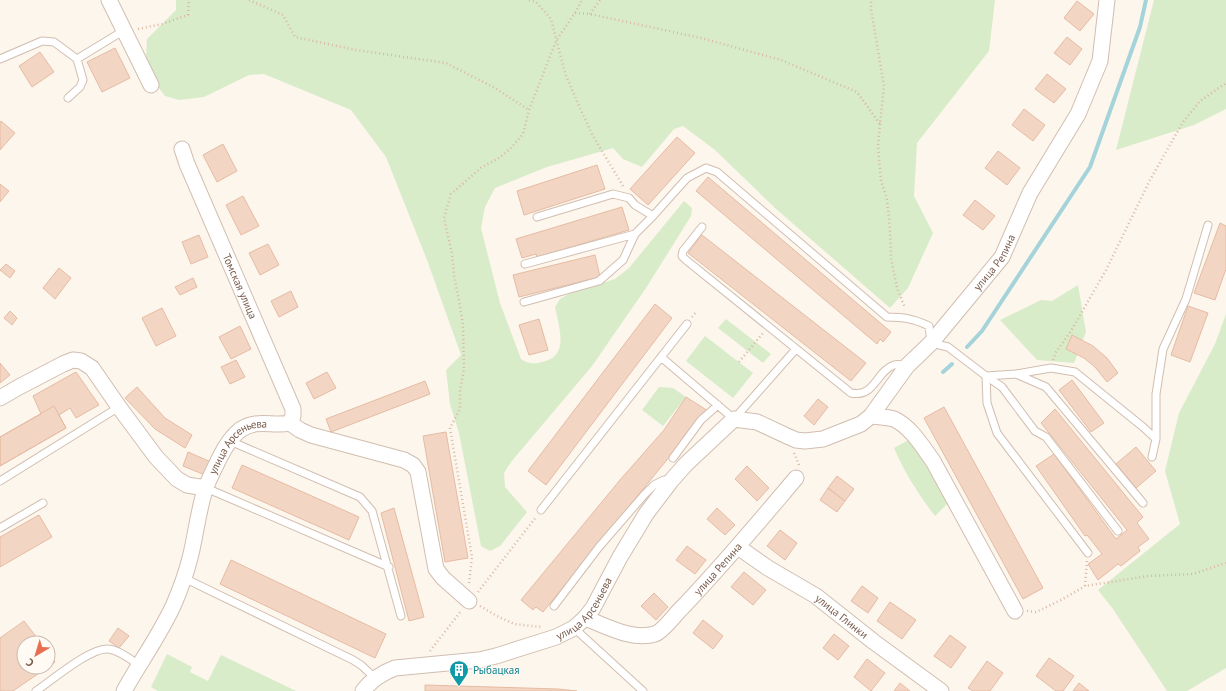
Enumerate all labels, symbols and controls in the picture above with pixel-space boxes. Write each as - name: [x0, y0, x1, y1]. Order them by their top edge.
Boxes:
- street label: улица Репина: [970, 232, 1018, 293]
- street label: Томская улица: [220, 252, 260, 321]
- street label: улица Арсеньева: [206, 416, 267, 477]
- street label: улица Репина: [691, 540, 745, 598]
- street label: улица Арсеньева: [554, 575, 615, 643]
- street label: улица Глинки: [812, 591, 871, 642]
- north arrow: [16, 635, 56, 675]
- text: С: [23, 655, 37, 670]
- building icon: Рыбацкая: [448, 659, 470, 687]
- place label: Рыбацкая: [473, 663, 519, 677]

